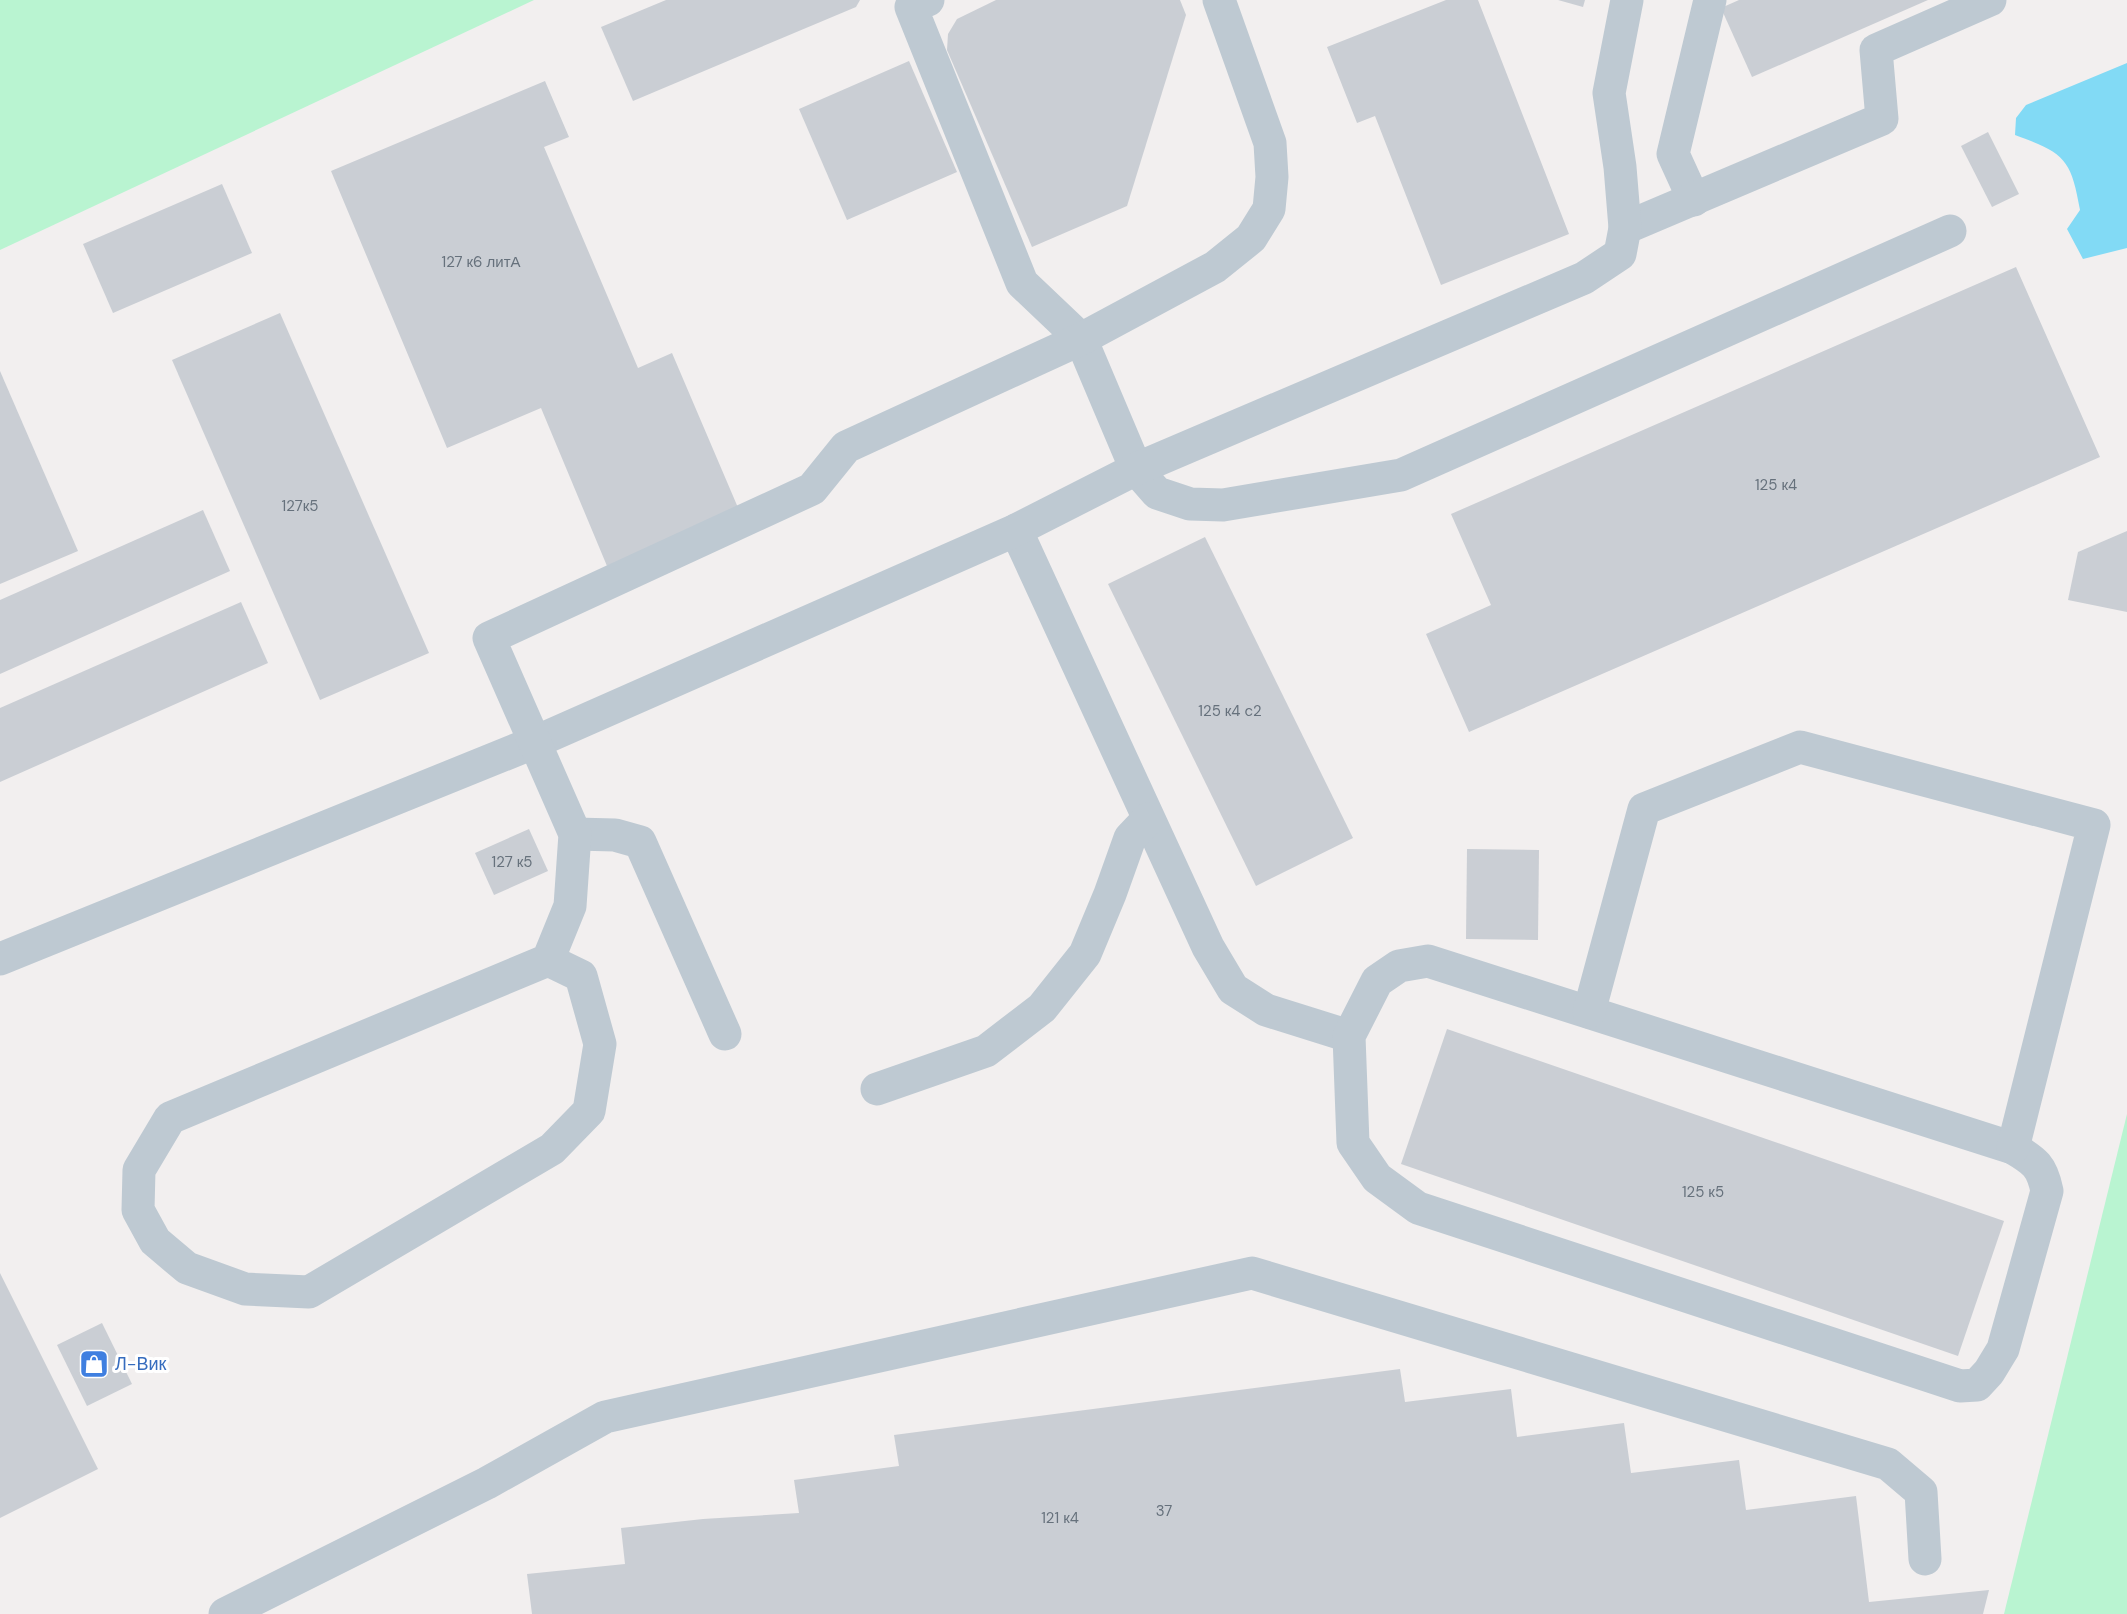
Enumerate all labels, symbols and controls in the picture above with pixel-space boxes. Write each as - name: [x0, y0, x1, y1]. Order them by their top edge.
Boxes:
- house number: 127 к6 литА: [441, 252, 521, 272]
- house number: 125 к4: [1755, 475, 1797, 495]
- house number: 127к5: [282, 496, 318, 516]
- house number: 125 к4 c2: [1198, 701, 1262, 721]
- house number: 127 к5: [492, 852, 532, 872]
- house number: 125 к5: [1682, 1182, 1724, 1202]
- shop icon: Л-Вик: [78, 1348, 110, 1380]
- place label: Л-Вик: [115, 1352, 167, 1376]
- house number: 37: [1156, 1501, 1172, 1521]
- house number: 121 к4: [1041, 1508, 1079, 1528]

